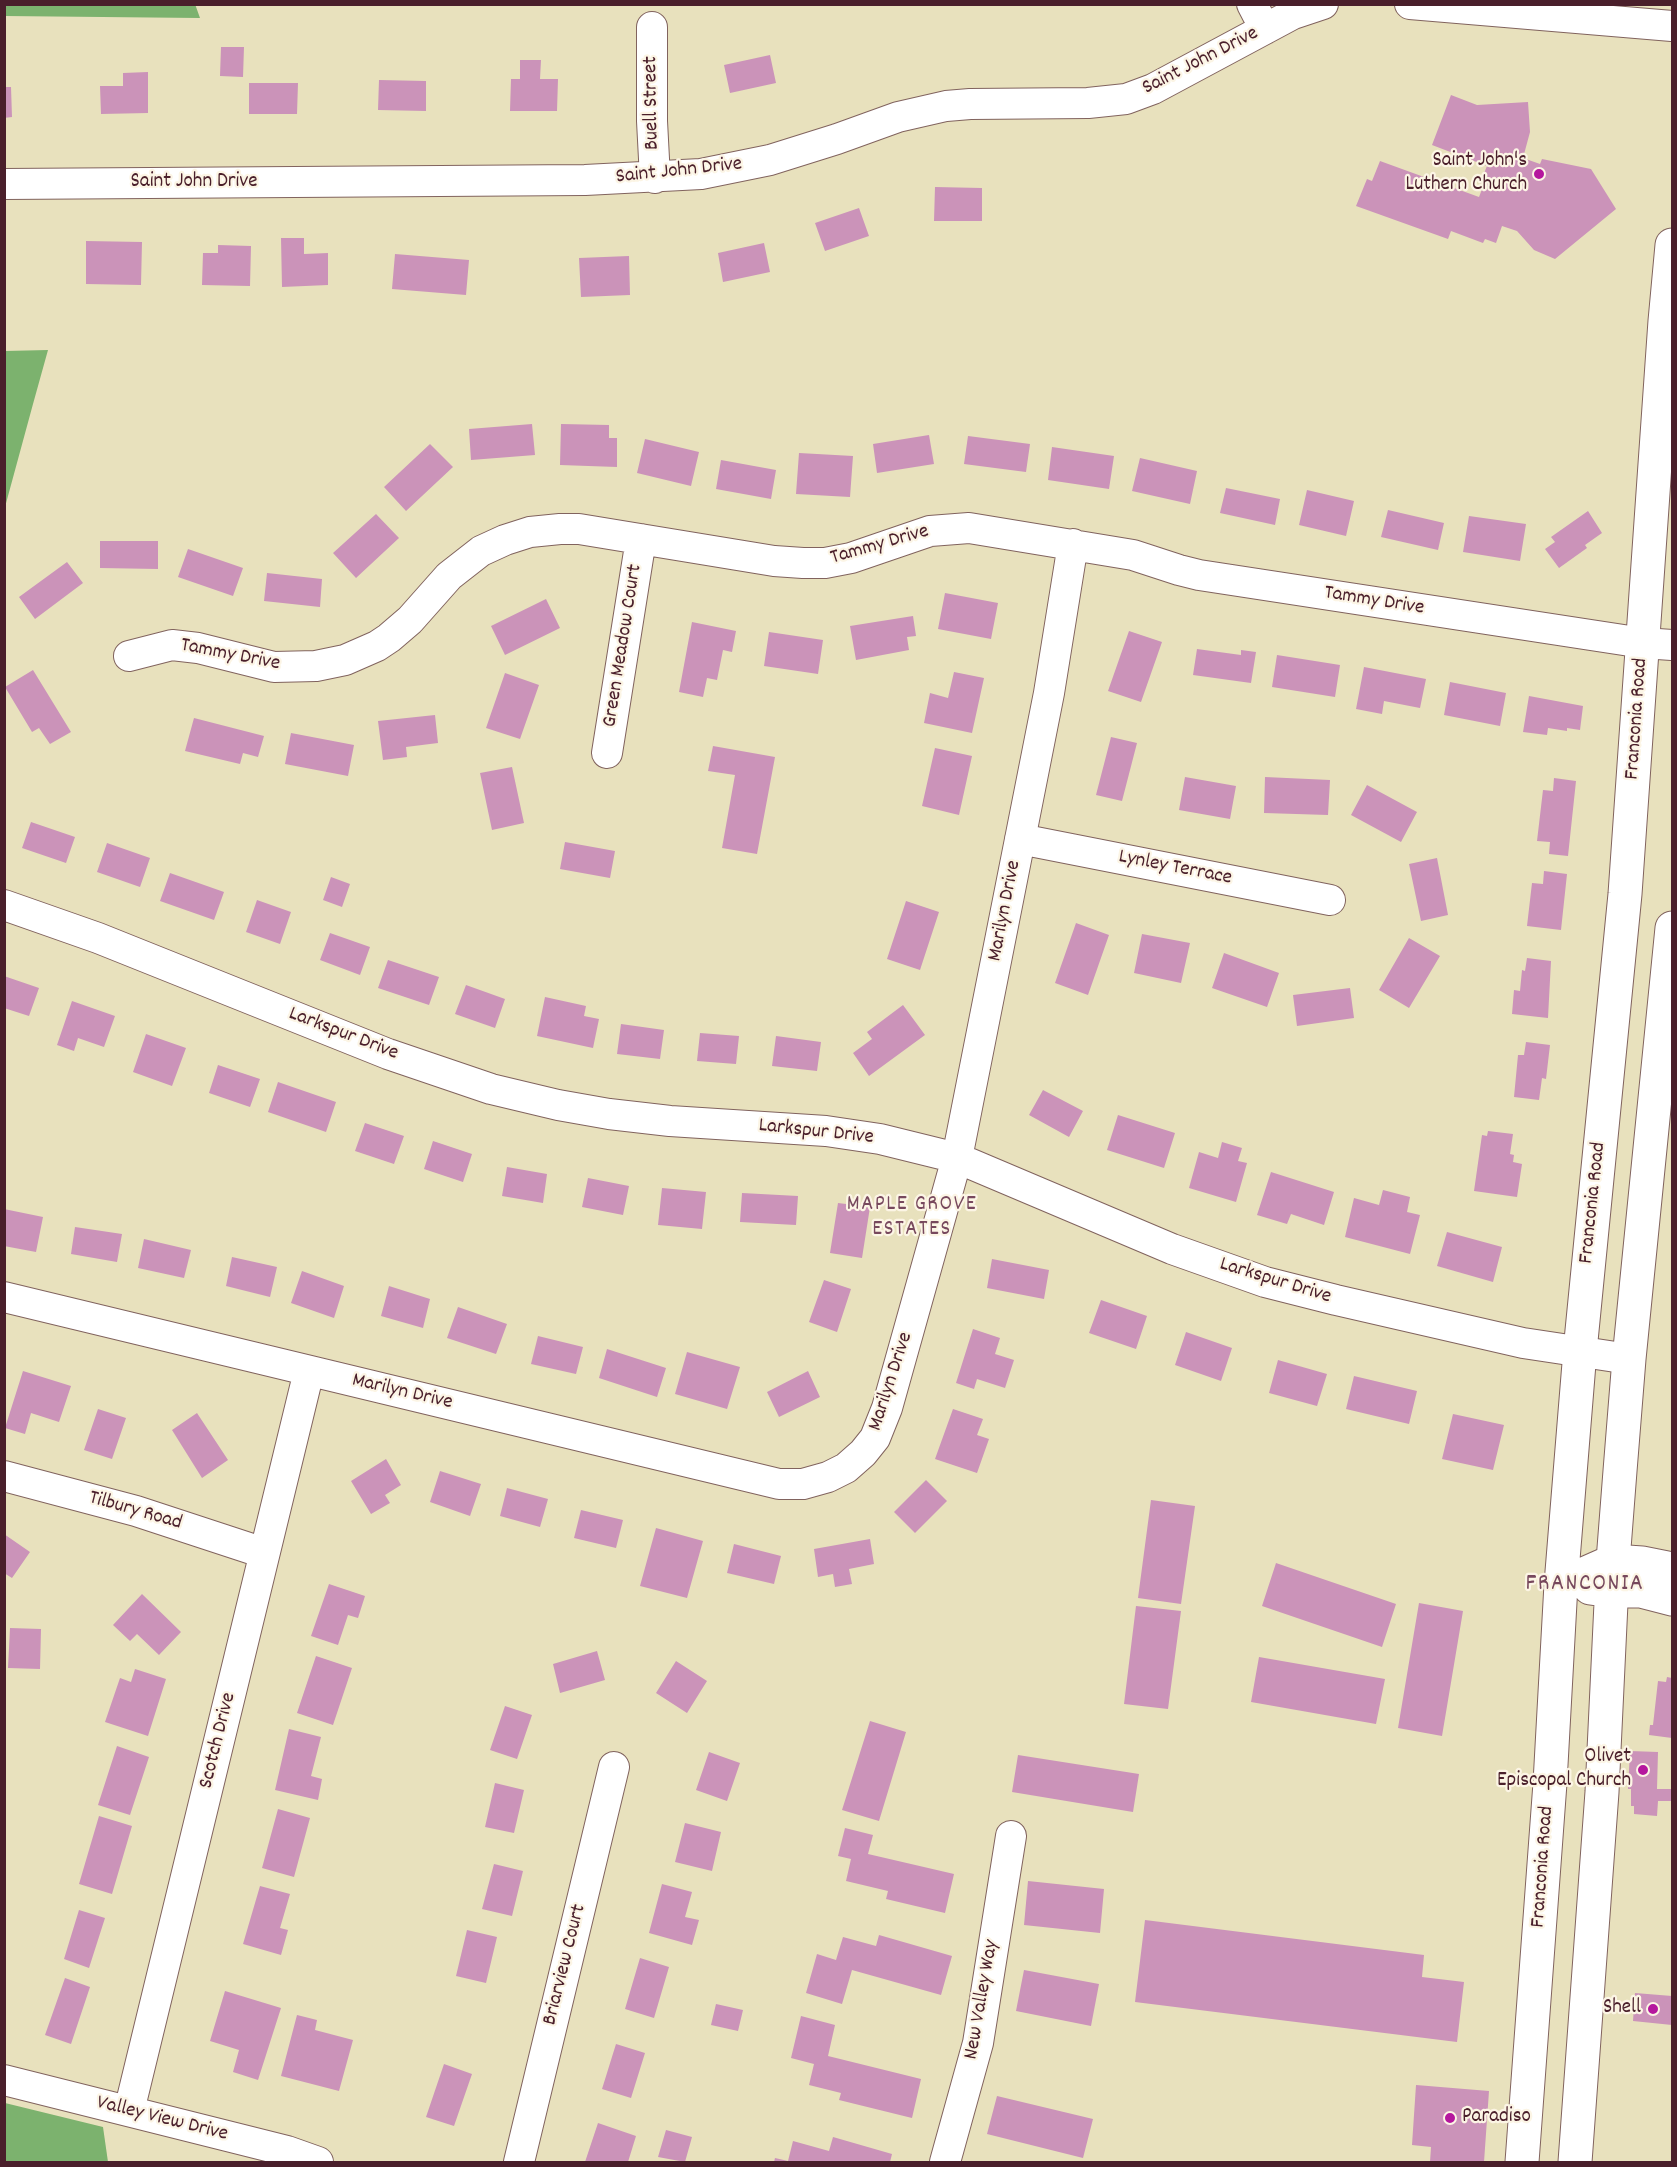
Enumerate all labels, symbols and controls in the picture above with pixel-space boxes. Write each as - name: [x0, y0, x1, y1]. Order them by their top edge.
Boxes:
- street label: Saint John Drive: [1139, 22, 1263, 102]
- street label: Buell Street: [640, 56, 666, 150]
- place label: Saint John's Luthern Church: [1406, 149, 1527, 199]
- street label: Saint John Drive: [615, 153, 743, 191]
- marker: Saint John's Luthern Church: [1532, 167, 1546, 181]
- street label: Saint John Drive: [131, 170, 257, 196]
- street label: Tammy Drive: [828, 520, 932, 572]
- street label: Green Meadow Court: [599, 563, 649, 729]
- street label: Tammy Drive: [1322, 582, 1426, 622]
- street label: Tammy Drive: [178, 634, 282, 678]
- street label: Franconia Road: [1621, 657, 1655, 781]
- street label: Lynley Terrace: [1116, 846, 1234, 892]
- street label: Marilyn Drive: [984, 858, 1028, 964]
- street label: Larkspur Drive: [285, 1003, 401, 1067]
- street label: Larkspur Drive: [757, 1114, 875, 1152]
- street label: Franconia Road: [1575, 1141, 1613, 1265]
- district label: MAPLE GROVE ESTATES: [847, 1193, 977, 1244]
- street label: Larkspur Drive: [1216, 1253, 1334, 1311]
- street label: Marilyn Drive: [864, 1329, 920, 1435]
- street label: Marilyn Drive: [349, 1369, 455, 1417]
- street label: Tilbury Road: [86, 1487, 184, 1537]
- district label: FRANCONIA: [1526, 1572, 1644, 1600]
- street label: Scotch Drive: [195, 1690, 243, 1792]
- place label: Olivet Episcopal Church: [1497, 1745, 1631, 1795]
- marker: Olivet Episcopal Church: [1636, 1763, 1650, 1777]
- street label: Franconia Road: [1527, 1805, 1561, 1929]
- street label: Briarview Court: [539, 1902, 593, 2028]
- street label: New Valley Way: [960, 1938, 1006, 2062]
- place label: Shell: [1603, 1996, 1641, 2022]
- marker: Shell: [1646, 2002, 1660, 2016]
- street label: Valley View Drive: [94, 2092, 230, 2148]
- place label: Paradiso: [1462, 2105, 1531, 2131]
- marker: Paradiso: [1443, 2111, 1457, 2125]

